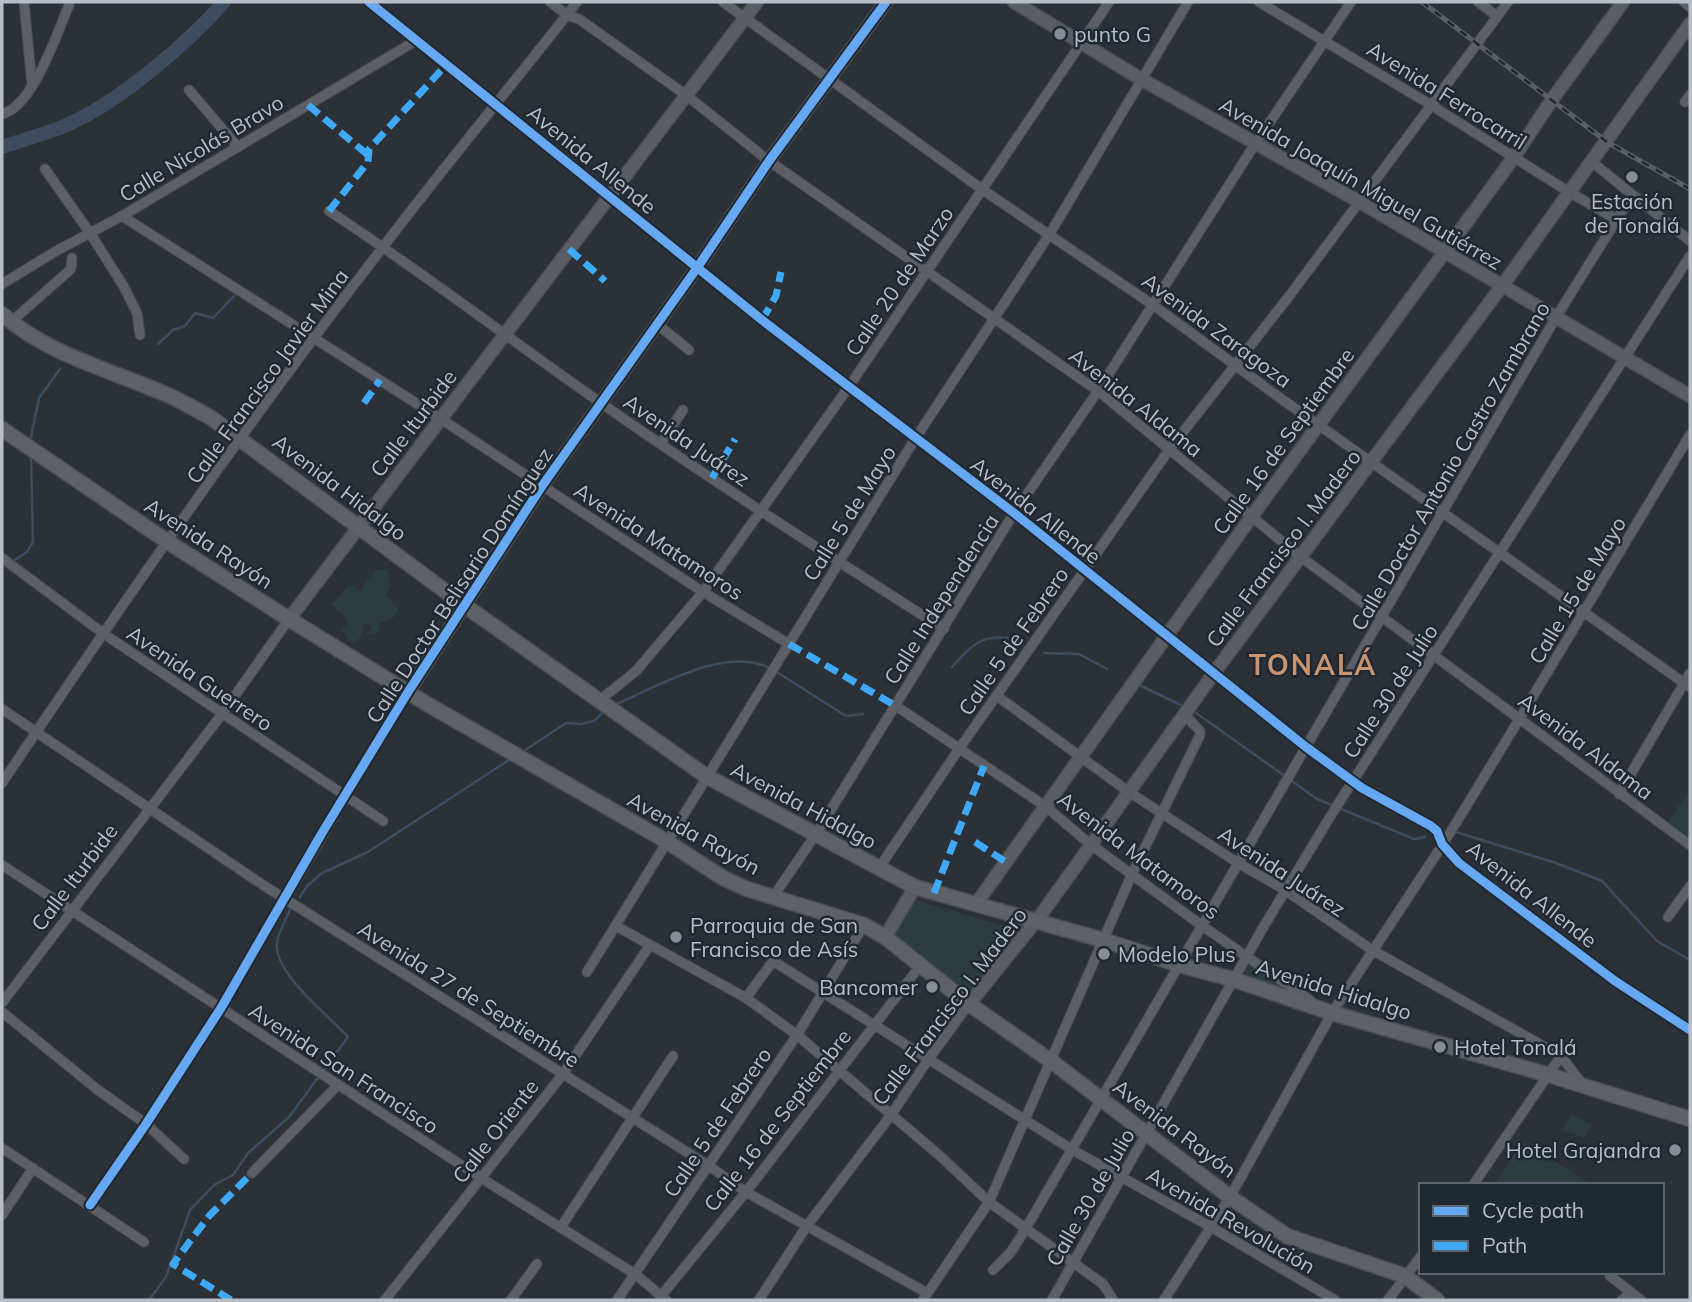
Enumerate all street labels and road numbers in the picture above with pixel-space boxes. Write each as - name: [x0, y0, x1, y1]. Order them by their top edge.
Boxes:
- street label: Avenida Ferrocarril: [1362, 35, 1532, 155]
- street label: Calle Nicolás Bravo: [114, 89, 288, 207]
- street label: Avenida Joaquín Miguel Gutiérrez: [1215, 91, 1507, 275]
- street label: Avenida Allende: [522, 99, 662, 219]
- street label: Calle 20 de Marzo: [839, 201, 959, 361]
- street label: Calle Francisco Javier Mina: [180, 264, 354, 488]
- street label: Avenida Zaragoza: [1137, 267, 1297, 393]
- street label: Calle Doctor Antonio Castro Zambrano: [1345, 297, 1555, 635]
- street label: Avenida Aldama: [1064, 342, 1208, 462]
- street label: Calle 16 de Septiembre: [1207, 343, 1359, 539]
- street label: Calle Iturbide: [364, 364, 462, 482]
- street label: Avenida Juárez: [619, 388, 755, 492]
- street label: Avenida Hidalgo: [268, 428, 412, 546]
- street label: Calle 5 de Mayo: [797, 441, 901, 585]
- street label: Calle Doctor Belisario Domínguez: [360, 442, 558, 728]
- street label: Calle Francisco I. Madero: [1200, 444, 1366, 652]
- street label: Avenida Allende: [966, 451, 1106, 569]
- street label: Avenida Matamoros: [570, 477, 748, 605]
- street label: Avenida Rayón: [140, 492, 278, 594]
- street label: Calle Independencia: [878, 509, 1004, 689]
- street label: Calle 15 de Mayo: [1523, 512, 1631, 668]
- street label: Calle 5 de Febrero: [952, 562, 1074, 720]
- street label: Calle 30 de Julio: [1337, 619, 1443, 763]
- street label: Avenida Guerrero: [122, 620, 278, 736]
- street label: Avenida Aldama: [1513, 687, 1659, 805]
- street label: Avenida Hidalgo: [727, 756, 881, 854]
- street label: Avenida Rayón: [623, 786, 765, 880]
- street label: Avenida Matamoros: [1053, 786, 1225, 924]
- street label: Calle Iturbide: [25, 818, 123, 936]
- street label: Avenida Juárez: [1213, 820, 1351, 922]
- street label: Avenida Allende: [1462, 835, 1602, 953]
- street label: Calle Francisco I. Madero: [866, 902, 1032, 1110]
- street label: Avenida 27 de Septiembre: [353, 915, 585, 1073]
- street label: Avenida Hidalgo: [1253, 953, 1415, 1025]
- street label: Avenida San Francisco: [244, 997, 444, 1139]
- street label: Calle 16 de Septiembre: [698, 1024, 856, 1216]
- street label: Calle 5 de Febrero: [657, 1042, 777, 1202]
- street label: Avenida Rayón: [1108, 1073, 1242, 1183]
- street label: Calle Oriente: [446, 1074, 544, 1188]
- street label: Calle 30 de Julio: [1040, 1124, 1140, 1270]
- street label: Avenida Revolución: [1142, 1161, 1320, 1279]

